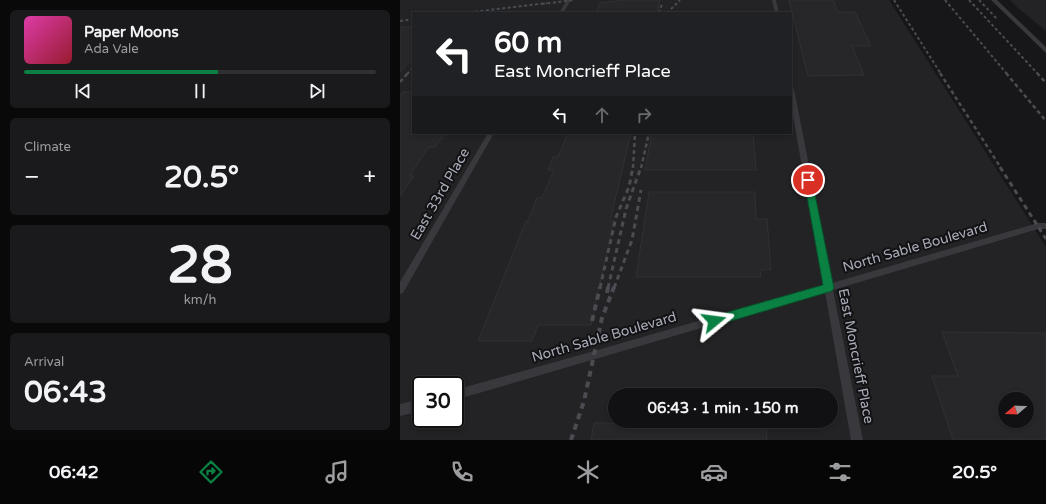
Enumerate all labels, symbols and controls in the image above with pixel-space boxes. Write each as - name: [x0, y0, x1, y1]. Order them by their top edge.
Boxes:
- text: Paper Moons: [84, 23, 179, 41]
- text: 60 m: [494, 26, 562, 60]
- icon: left: [428, 28, 480, 80]
- text: Ada Vale: [84, 41, 139, 57]
- text: East Moncrieff Place: [494, 60, 671, 82]
- icon: previous: [72, 80, 94, 102]
- icon: pause: [189, 80, 211, 102]
- icon: next: [306, 80, 328, 102]
- icon: left: [549, 104, 571, 126]
- icon: ahead: [591, 104, 613, 126]
- icon: right: [633, 104, 655, 126]
- text: Climate: [24, 139, 71, 155]
- street label: East 33rd Place: [407, 145, 473, 243]
- text: 20.5°: [164, 159, 239, 196]
- pin: [791, 163, 825, 197]
- text: −: [24, 164, 40, 190]
- text: +: [364, 164, 376, 190]
- icon: arrive: [797, 169, 819, 191]
- street label: North Sable Boulevard: [841, 218, 989, 276]
- text: 28: [167, 234, 233, 297]
- street label: East Moncrieff Place: [835, 287, 877, 425]
- text: km/h: [184, 292, 216, 308]
- position arrow: [693, 300, 735, 342]
- street label: North Sable Boulevard: [530, 308, 678, 366]
- text: Arrival: [24, 354, 64, 370]
- text: 06:43: [24, 374, 107, 411]
- speed limit sign: 30: [412, 376, 464, 428]
- north arrow: [998, 392, 1034, 428]
- map controls: [998, 392, 1034, 428]
- text: 06:43 · 1 min · 150 m: [648, 399, 798, 417]
- icon: directions: [197, 458, 225, 486]
- icon: music: [323, 458, 351, 486]
- icon: phone: [448, 458, 476, 486]
- icon: climate: [574, 458, 602, 486]
- icon: car: [700, 458, 728, 486]
- icon: filters: [826, 458, 854, 486]
- text: 06:42: [49, 461, 99, 483]
- text: 20.5°: [952, 461, 997, 483]

